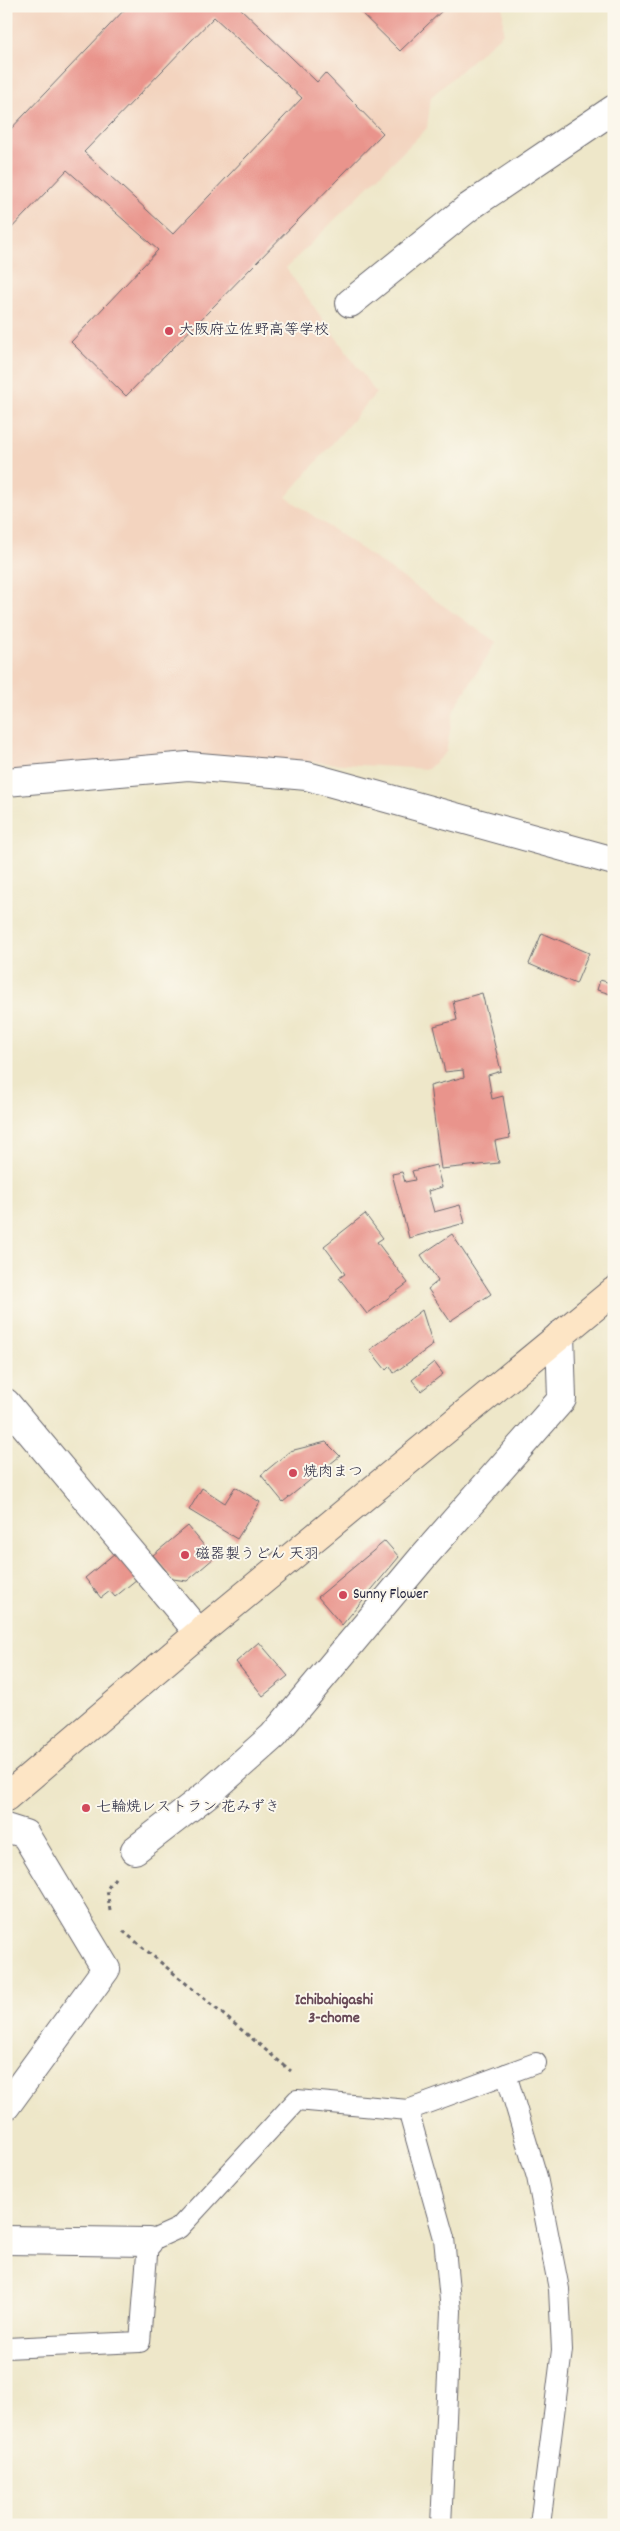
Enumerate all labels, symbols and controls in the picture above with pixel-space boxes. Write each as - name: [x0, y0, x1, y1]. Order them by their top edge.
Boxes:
- place label: 大阪府立佐野高等学校: [179, 320, 329, 342]
- marker: 大阪府立佐野高等学校: [163, 325, 175, 337]
- place label: 焼肉まつ: [303, 1462, 363, 1484]
- marker: 焼肉まつ: [287, 1467, 299, 1479]
- place label: 磁器製うどん 天羽: [195, 1544, 319, 1566]
- marker: 磁器製うどん 天羽: [179, 1549, 191, 1561]
- place label: Sunny Flower: [353, 1584, 429, 1606]
- marker: Sunny Flower: [337, 1589, 349, 1601]
- place label: 七輪焼レストラン 花みずき: [96, 1797, 280, 1819]
- marker: 七輪焼レストラン 花みずき: [80, 1802, 92, 1814]
- district label: Ichibahigashi 3-chome: [295, 1989, 373, 2030]

